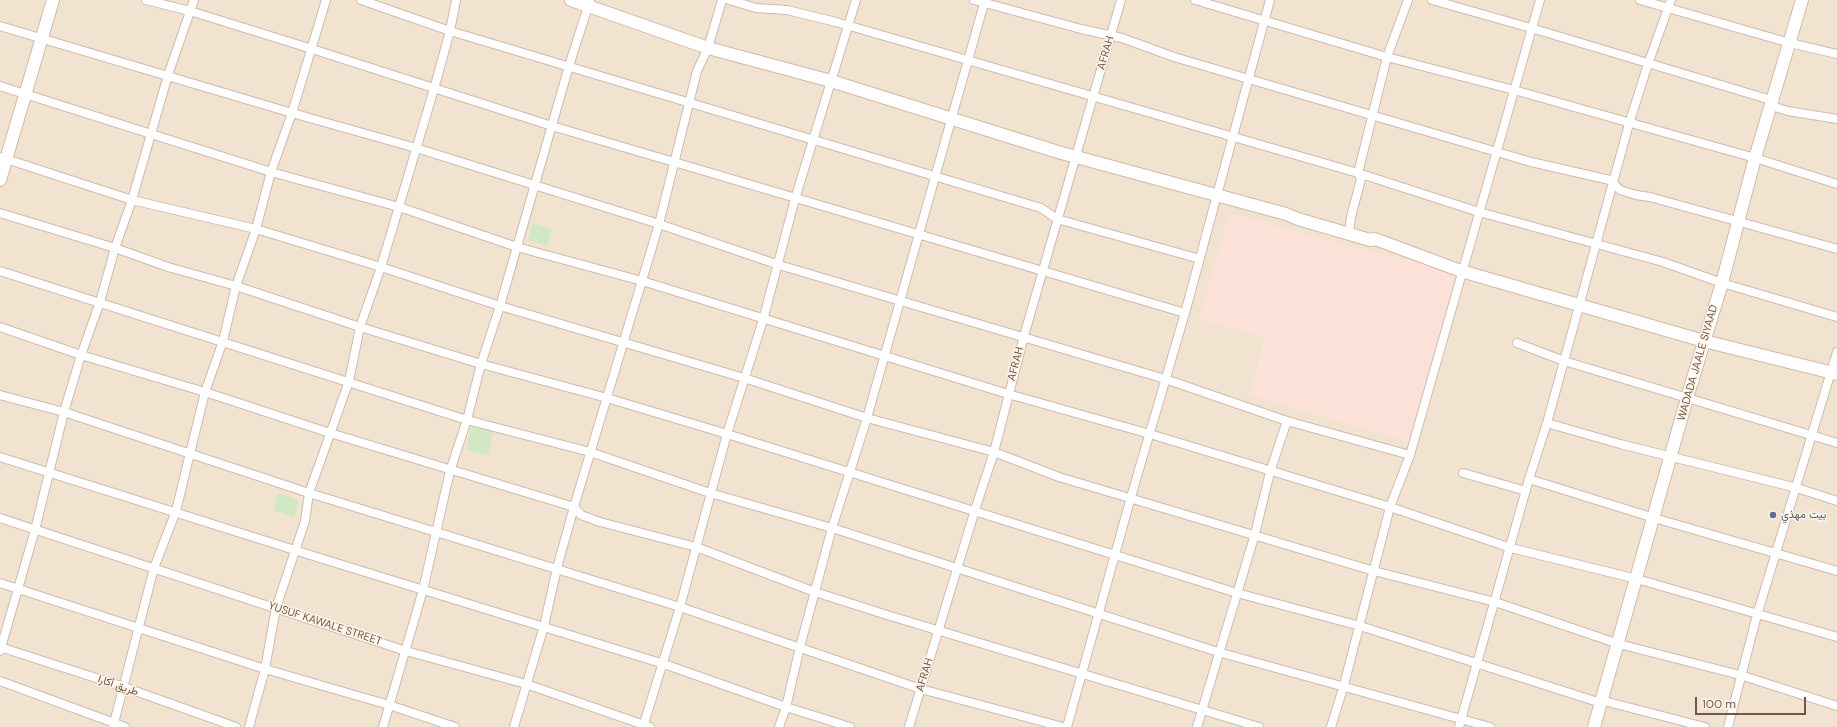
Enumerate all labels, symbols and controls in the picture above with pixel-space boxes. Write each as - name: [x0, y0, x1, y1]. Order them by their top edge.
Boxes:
- street label: AFRAH: [1095, 35, 1117, 71]
- street label: WADADA JAALE SIYAAD: [1675, 303, 1721, 423]
- street label: AFRAH: [1005, 346, 1027, 382]
- place label: بيت مهذي: [1781, 508, 1826, 522]
- marker: بيت مهذي: [1768, 510, 1778, 520]
- street label: YUSUF KAWALE STREET: [267, 599, 383, 649]
- street label: AFRAH: [914, 657, 936, 693]
- street label: طريق أكارا: [96, 673, 140, 699]
- scale bar: [1697, 689, 1808, 715]
- text: 100 m: [1702, 696, 1736, 712]

